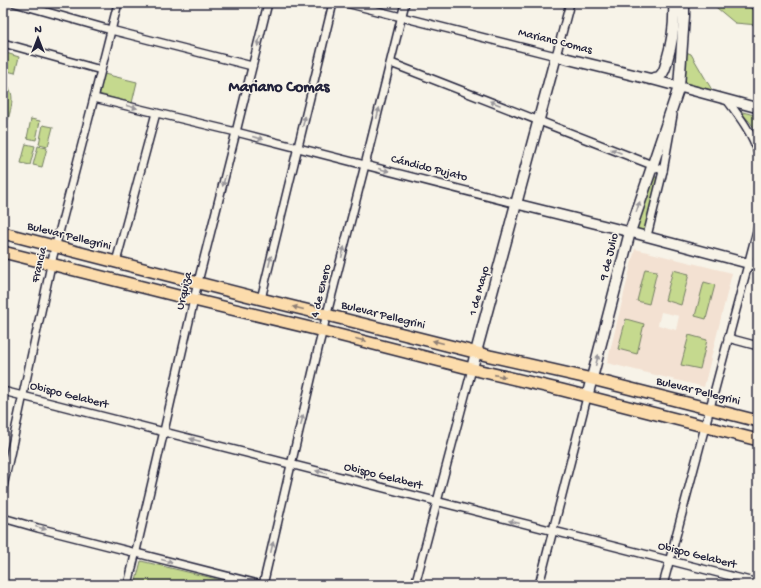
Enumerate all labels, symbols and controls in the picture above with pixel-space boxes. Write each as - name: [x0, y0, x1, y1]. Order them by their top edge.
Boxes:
- north arrow: [18, 18, 58, 58]
- text: N: [34, 24, 42, 36]
- street label: Mariano Comas: [517, 26, 594, 58]
- one-way arrow: [255, 35, 261, 47]
- district label: Mariano Comas: [229, 79, 331, 98]
- one-way arrow: [488, 100, 500, 106]
- one-way arrow: [126, 105, 138, 111]
- one-way arrow: [376, 106, 382, 119]
- one-way arrow: [302, 115, 308, 128]
- one-way arrow: [253, 135, 265, 141]
- one-way arrow: [610, 147, 622, 153]
- street label: Cándido Pujato: [389, 153, 469, 185]
- one-way arrow: [379, 167, 391, 173]
- one-way arrow: [221, 175, 227, 187]
- one-way arrow: [635, 201, 641, 213]
- street label: Bulevar Pellegrini: [25, 220, 113, 254]
- street label: 9 de Julio: [597, 232, 623, 283]
- street label: Francia: [29, 246, 51, 285]
- one-way arrow: [341, 246, 347, 258]
- one-way arrow: [268, 255, 274, 268]
- street label: 4 de Enero: [309, 263, 335, 319]
- street label: 1 de Mayo: [466, 265, 493, 318]
- street label: Urquiza: [174, 270, 196, 311]
- street label: Bulevar Pellegrini: [339, 299, 427, 333]
- one-way arrow: [292, 305, 305, 311]
- one-way arrow: [355, 338, 367, 344]
- one-way arrow: [432, 339, 445, 345]
- one-way arrow: [594, 353, 600, 365]
- one-way arrow: [494, 373, 507, 379]
- street label: Bulevar Pellegrini: [654, 375, 742, 409]
- street label: Obispo Gelabert: [28, 379, 111, 413]
- one-way arrow: [299, 414, 305, 427]
- one-way arrow: [189, 436, 201, 442]
- street label: Obispo Gelabert: [342, 460, 425, 494]
- one-way arrow: [314, 469, 326, 475]
- one-way arrow: [508, 518, 521, 524]
- one-way arrow: [34, 526, 47, 532]
- street label: Obispo Gelabert: [656, 539, 739, 573]
- one-way arrow: [269, 541, 275, 553]
- one-way arrow: [160, 558, 173, 564]

